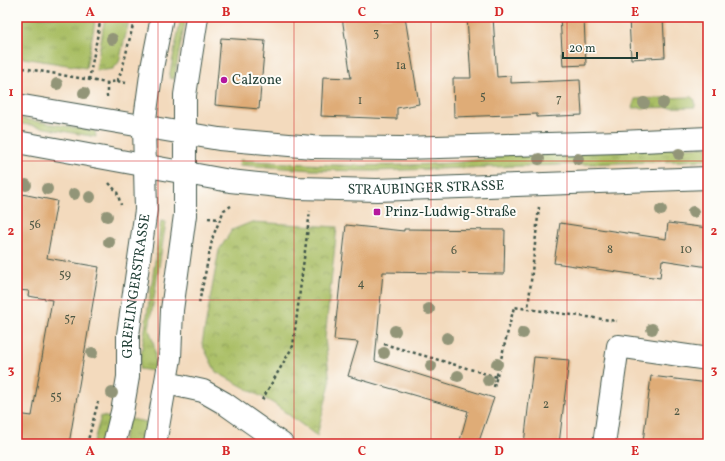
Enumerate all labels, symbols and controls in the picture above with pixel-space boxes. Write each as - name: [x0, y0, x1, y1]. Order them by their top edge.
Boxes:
- text: A: [85, 4, 95, 22]
- text: B: [222, 4, 231, 22]
- text: C: [358, 4, 366, 22]
- text: D: [494, 4, 504, 22]
- text: E: [631, 4, 639, 22]
- house number: 3: [373, 26, 379, 42]
- scale bar: [563, 34, 637, 60]
- text: 20 m: [569, 41, 596, 57]
- house number: 1a: [396, 58, 406, 74]
- place label: Calzone: [232, 71, 282, 90]
- marker: Calzone: [219, 75, 229, 85]
- text: 1: [8, 84, 14, 102]
- text: 1: [711, 84, 717, 102]
- house number: 5: [480, 89, 486, 105]
- house number: 7: [556, 91, 562, 107]
- house number: 1: [358, 93, 362, 109]
- street label: STRAUBINGER STRASSE: [347, 176, 505, 200]
- place label: Prinz-Ludwig-Straße: [385, 203, 517, 222]
- marker: Prinz-Ludwig-Straße: [372, 207, 382, 217]
- street label: GREFLINGERSTRASSE: [118, 212, 155, 358]
- house number: 56: [29, 217, 41, 233]
- text: 2: [8, 223, 15, 241]
- text: 2: [711, 223, 718, 241]
- house number: 8: [607, 242, 613, 258]
- house number: 10: [680, 242, 692, 258]
- house number: 6: [451, 243, 457, 259]
- house number: 59: [59, 267, 71, 283]
- house number: 4: [357, 276, 365, 292]
- house number: 57: [64, 311, 76, 327]
- text: 3: [8, 362, 15, 380]
- text: 3: [711, 362, 718, 380]
- house number: 55: [50, 389, 62, 405]
- house number: 2: [543, 397, 549, 413]
- house number: 2: [674, 404, 680, 420]
- text: A: [85, 443, 95, 461]
- text: B: [222, 443, 231, 461]
- text: C: [358, 443, 366, 461]
- text: D: [494, 443, 504, 461]
- text: E: [631, 443, 639, 461]

